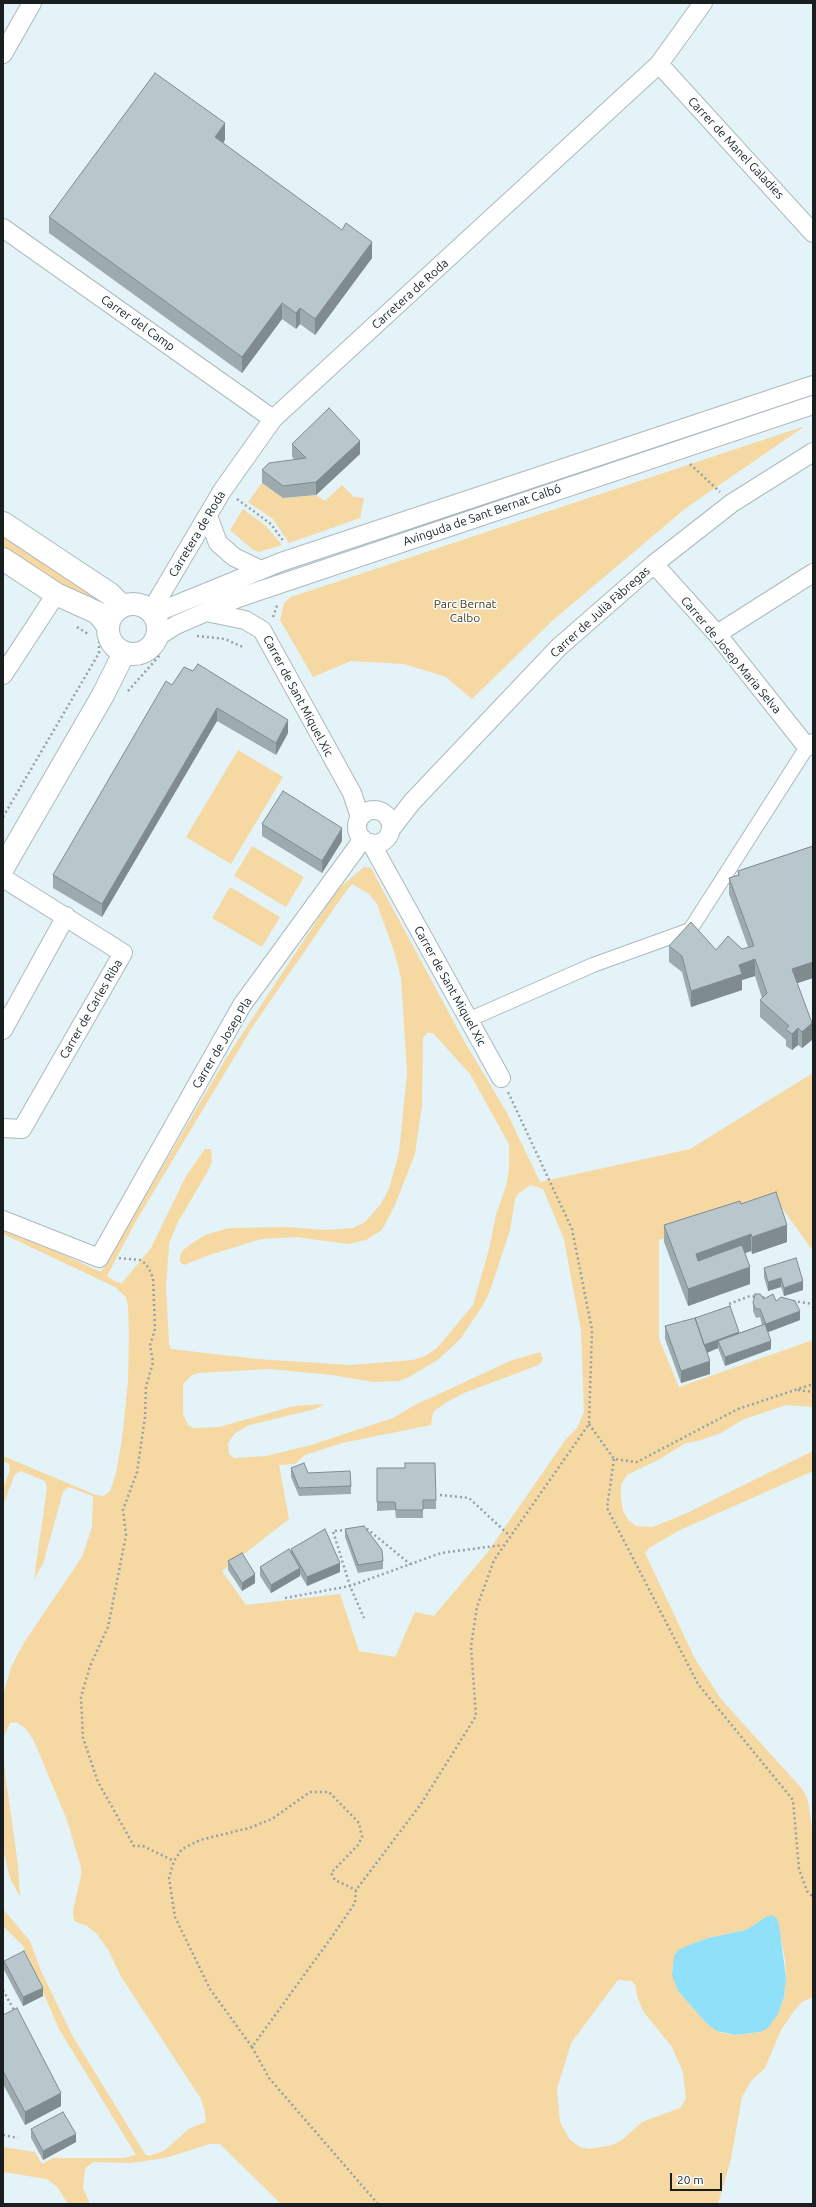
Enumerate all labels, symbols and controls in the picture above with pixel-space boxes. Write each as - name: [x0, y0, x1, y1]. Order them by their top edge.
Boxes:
- street label: Carrer de Manel Galadies: [685, 94, 787, 202]
- street label: Carretera de Roda: [369, 256, 451, 332]
- street label: Carrer del Camp: [98, 292, 178, 354]
- street label: Avinguda de Sant Bernat Calbó: [401, 481, 563, 549]
- street label: Carretera de Roda: [166, 488, 228, 580]
- street label: Carrer de Julià Fàbregas: [547, 563, 653, 661]
- street label: Carrer de Josep Maria Selva: [678, 593, 784, 717]
- park label: Parc Bernat Calbo: [434, 597, 496, 625]
- street label: Carrer de Sant Miquel Xic: [260, 633, 336, 759]
- street label: Carrer de Sant Miquel Xic: [411, 923, 489, 1049]
- street label: Carrer de Carles Riba: [57, 957, 125, 1061]
- street label: Carrer de Josep Pla: [189, 995, 255, 1091]
- scale bar: [672, 2165, 724, 2191]
- text: 20 m: [677, 2173, 704, 2186]

